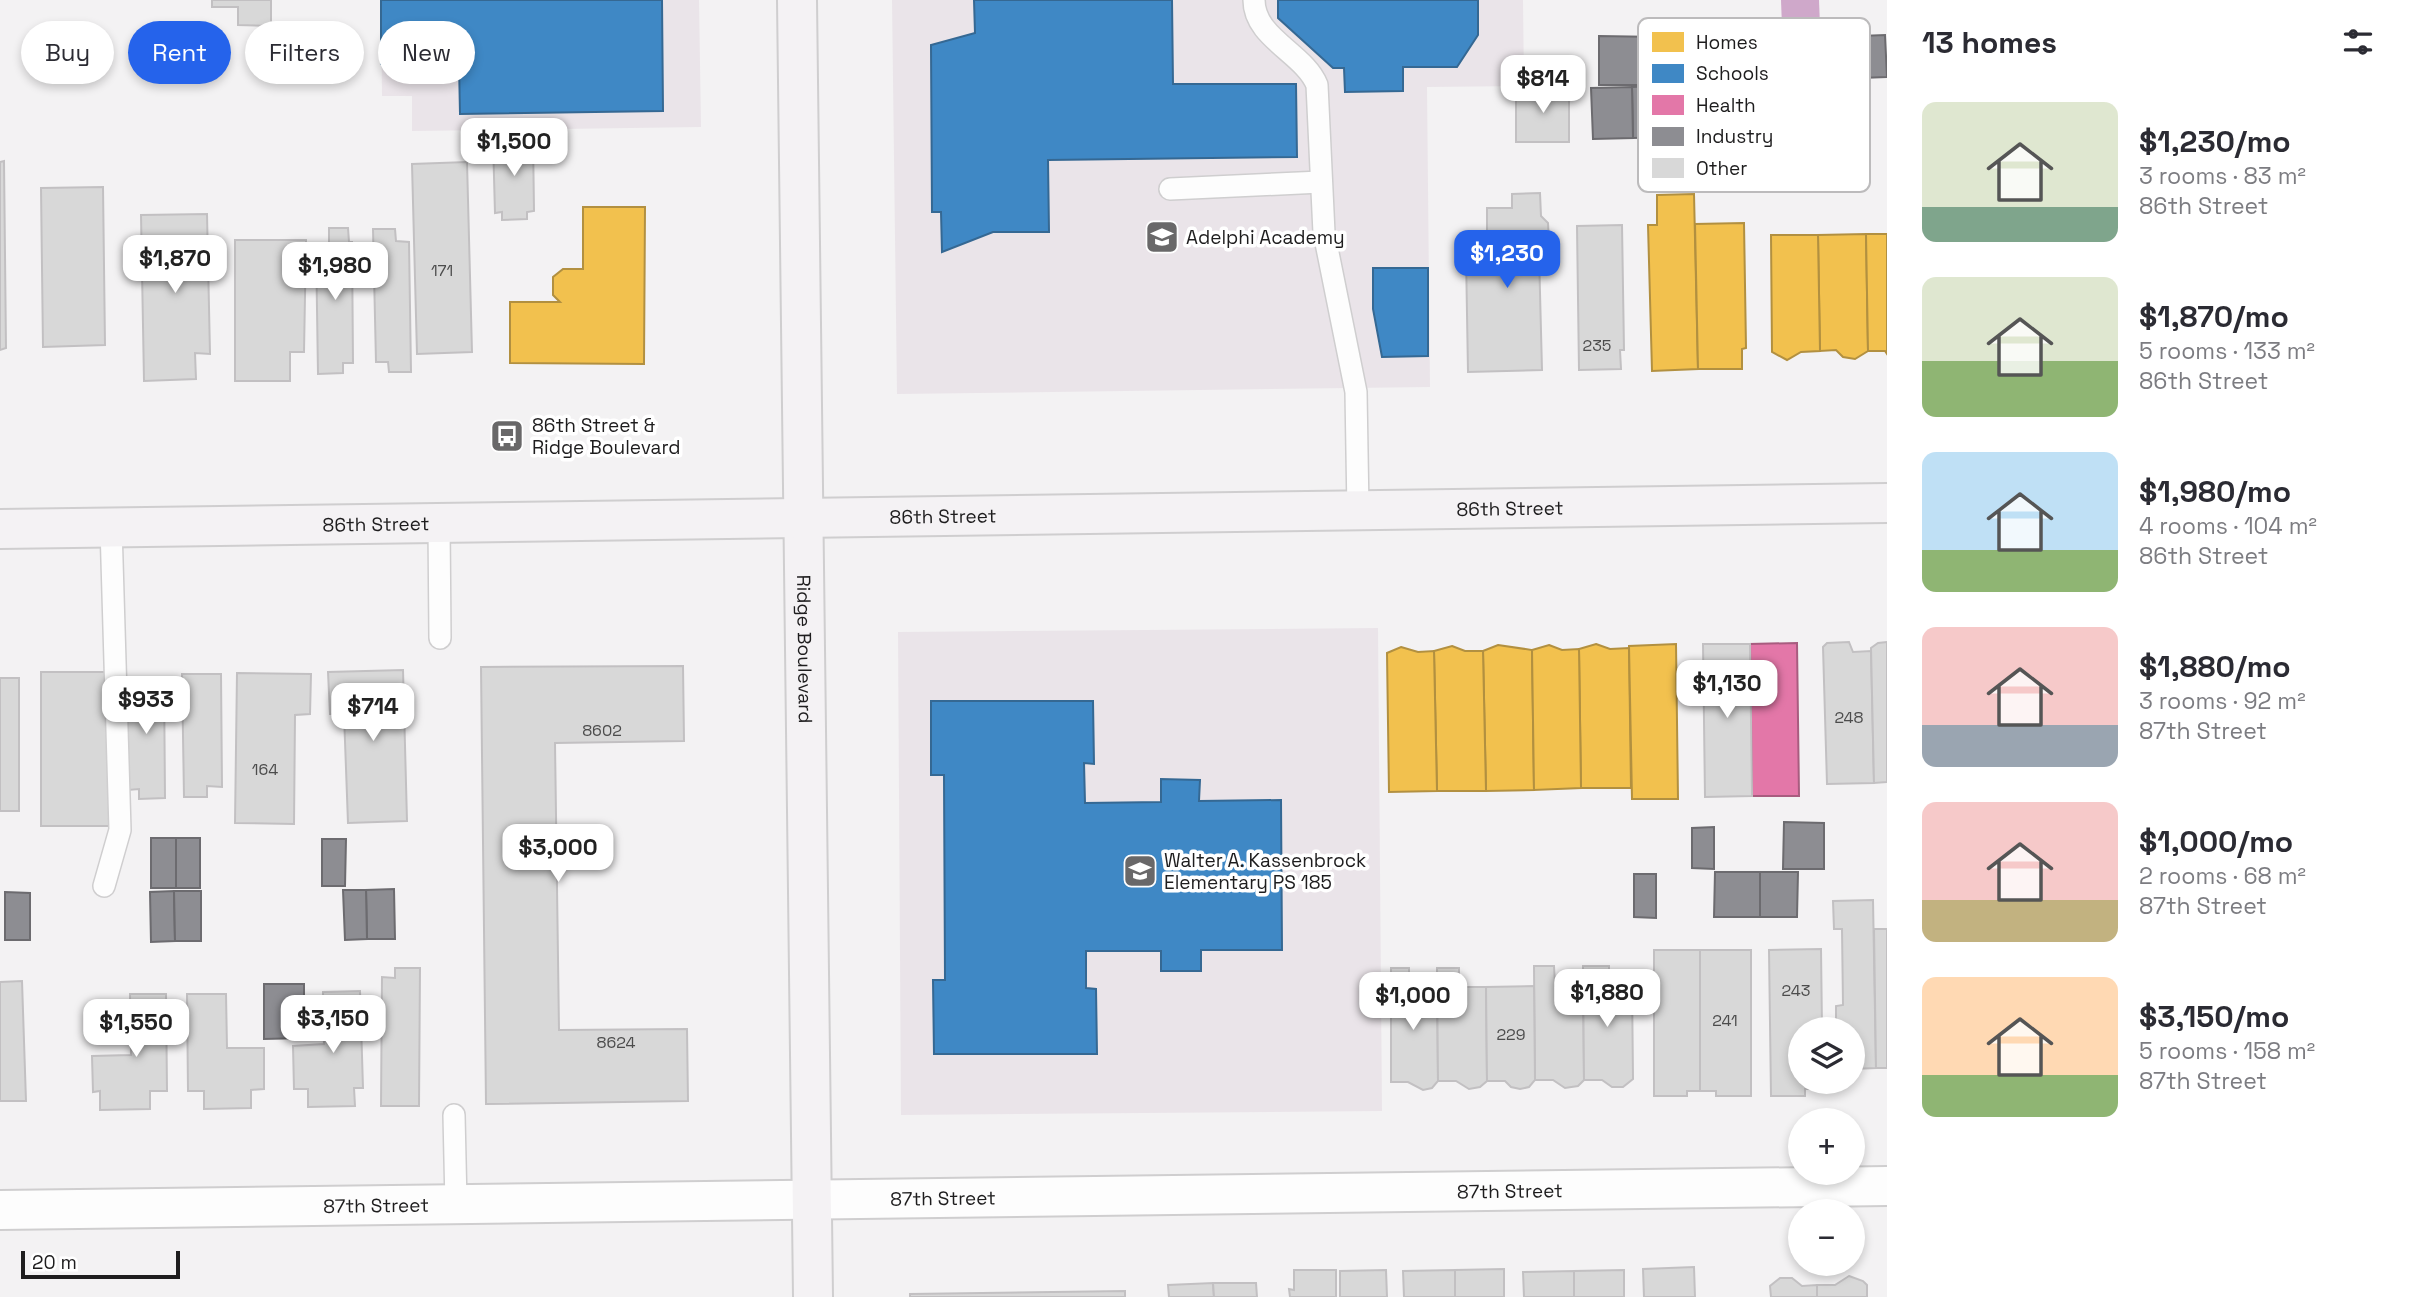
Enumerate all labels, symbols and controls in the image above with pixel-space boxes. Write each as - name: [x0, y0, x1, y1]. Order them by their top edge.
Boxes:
- legend: [1638, 18, 1870, 192]
- chip: Buy: [21, 21, 114, 84]
- chip: Rent: [128, 21, 231, 84]
- chip: Filters: [245, 21, 364, 84]
- chip: New: [378, 21, 475, 84]
- text: 13 homes: [1922, 23, 2057, 62]
- icon: filters: [2339, 23, 2377, 61]
- text: Homes: [1696, 30, 1758, 55]
- pin: $814: [1502, 55, 1584, 115]
- text: Schools: [1696, 61, 1769, 86]
- text: $814: [1517, 63, 1569, 93]
- text: Health: [1696, 93, 1756, 118]
- pin: $1,500: [457, 118, 571, 178]
- text: $1,230/mo: [2139, 122, 2291, 161]
- text: Industry: [1696, 124, 1773, 149]
- text: $1,500: [477, 126, 551, 156]
- icon: home: [1978, 130, 2062, 214]
- text: Other: [1696, 156, 1748, 181]
- text: 3 rooms · 83 m²: [2139, 161, 2306, 191]
- text: 86th Street: [2139, 191, 2268, 221]
- school or university icon: Adelphi Academy: [1143, 218, 1181, 256]
- place label: Adelphi Academy: [1186, 225, 1345, 250]
- pin: $1,230: [1450, 230, 1564, 290]
- pin: $1,870: [118, 236, 232, 295]
- text: $1,230: [1470, 238, 1544, 268]
- text: $1,870: [139, 243, 211, 273]
- pin: $1,980: [278, 243, 392, 302]
- text: $1,980: [298, 250, 372, 280]
- house number: 171: [431, 260, 453, 281]
- text: $1,870/mo: [2139, 297, 2289, 336]
- icon: home: [1978, 305, 2062, 389]
- house number: 235: [1583, 335, 1611, 356]
- text: 5 rooms · 133 m²: [2139, 336, 2315, 366]
- text: 86th Street: [2139, 366, 2268, 396]
- place label: 86th Street & Ridge Boulevard: [532, 413, 681, 460]
- bus stop icon: 86th Street & Ridge Boulevard: [488, 417, 526, 455]
- text: $1,980/mo: [2139, 472, 2291, 511]
- icon: home: [1978, 480, 2062, 564]
- street label: 86th Street: [1456, 495, 1563, 522]
- street label: 86th Street: [889, 503, 997, 530]
- street label: 86th Street: [322, 511, 430, 538]
- text: 4 rooms · 104 m²: [2139, 511, 2317, 541]
- text: 86th Street: [2139, 541, 2268, 571]
- street label: Ridge Boulevard: [791, 574, 818, 723]
- text: $1,880/mo: [2139, 647, 2291, 686]
- icon: home: [1978, 655, 2062, 739]
- pin: $1,130: [1670, 660, 1784, 720]
- text: $1,130: [1692, 668, 1762, 698]
- pin: $933: [105, 676, 187, 736]
- text: $933: [118, 684, 174, 714]
- pin: $714: [332, 684, 414, 743]
- text: 3 rooms · 92 m²: [2139, 686, 2306, 716]
- text: $714: [347, 691, 399, 721]
- house number: 248: [1834, 707, 1864, 728]
- text: 87th Street: [2139, 716, 2267, 746]
- house number: 8602: [582, 720, 622, 741]
- house number: 164: [252, 759, 278, 780]
- text: $1,000/mo: [2139, 822, 2293, 861]
- pin: $3,000: [501, 824, 615, 884]
- icon: home: [1978, 830, 2062, 914]
- text: $3,000: [518, 832, 598, 862]
- place label: Walter A. Kassenbrock Elementary PS 185: [1164, 848, 1366, 895]
- school or university icon: Walter A. Kassenbrock Elementary PS 185: [1121, 852, 1159, 890]
- text: 2 rooms · 68 m²: [2139, 861, 2306, 891]
- text: 87th Street: [2139, 891, 2267, 921]
- pin: $1,880: [1550, 970, 1664, 1029]
- pin: $1,000: [1356, 972, 1470, 1032]
- text: $1,880: [1570, 977, 1644, 1007]
- text: $1,000: [1375, 980, 1451, 1010]
- house number: 243: [1782, 980, 1810, 1001]
- pin: $3,150: [276, 996, 390, 1055]
- text: $3,150/mo: [2139, 997, 2289, 1036]
- pin: $1,550: [79, 1000, 193, 1059]
- text: $3,150: [297, 1003, 369, 1033]
- icon: home: [1978, 1005, 2062, 1089]
- text: $1,550: [99, 1007, 173, 1037]
- house number: 241: [1712, 1010, 1738, 1031]
- map controls: [1788, 1017, 1865, 1276]
- button: layers: [1788, 1017, 1865, 1094]
- house number: 229: [1496, 1024, 1526, 1045]
- house number: 8624: [597, 1032, 635, 1053]
- text: 5 rooms · 158 m²: [2139, 1036, 2315, 1066]
- text: 87th Street: [2139, 1066, 2267, 1096]
- button: +: [1788, 1108, 1865, 1185]
- street label: 87th Street: [1457, 1178, 1563, 1204]
- street label: 87th Street: [890, 1185, 996, 1212]
- street label: 87th Street: [323, 1193, 429, 1219]
- button: −: [1788, 1199, 1865, 1276]
- scale bar: [21, 1248, 180, 1280]
- text: 20 m: [32, 1250, 77, 1275]

